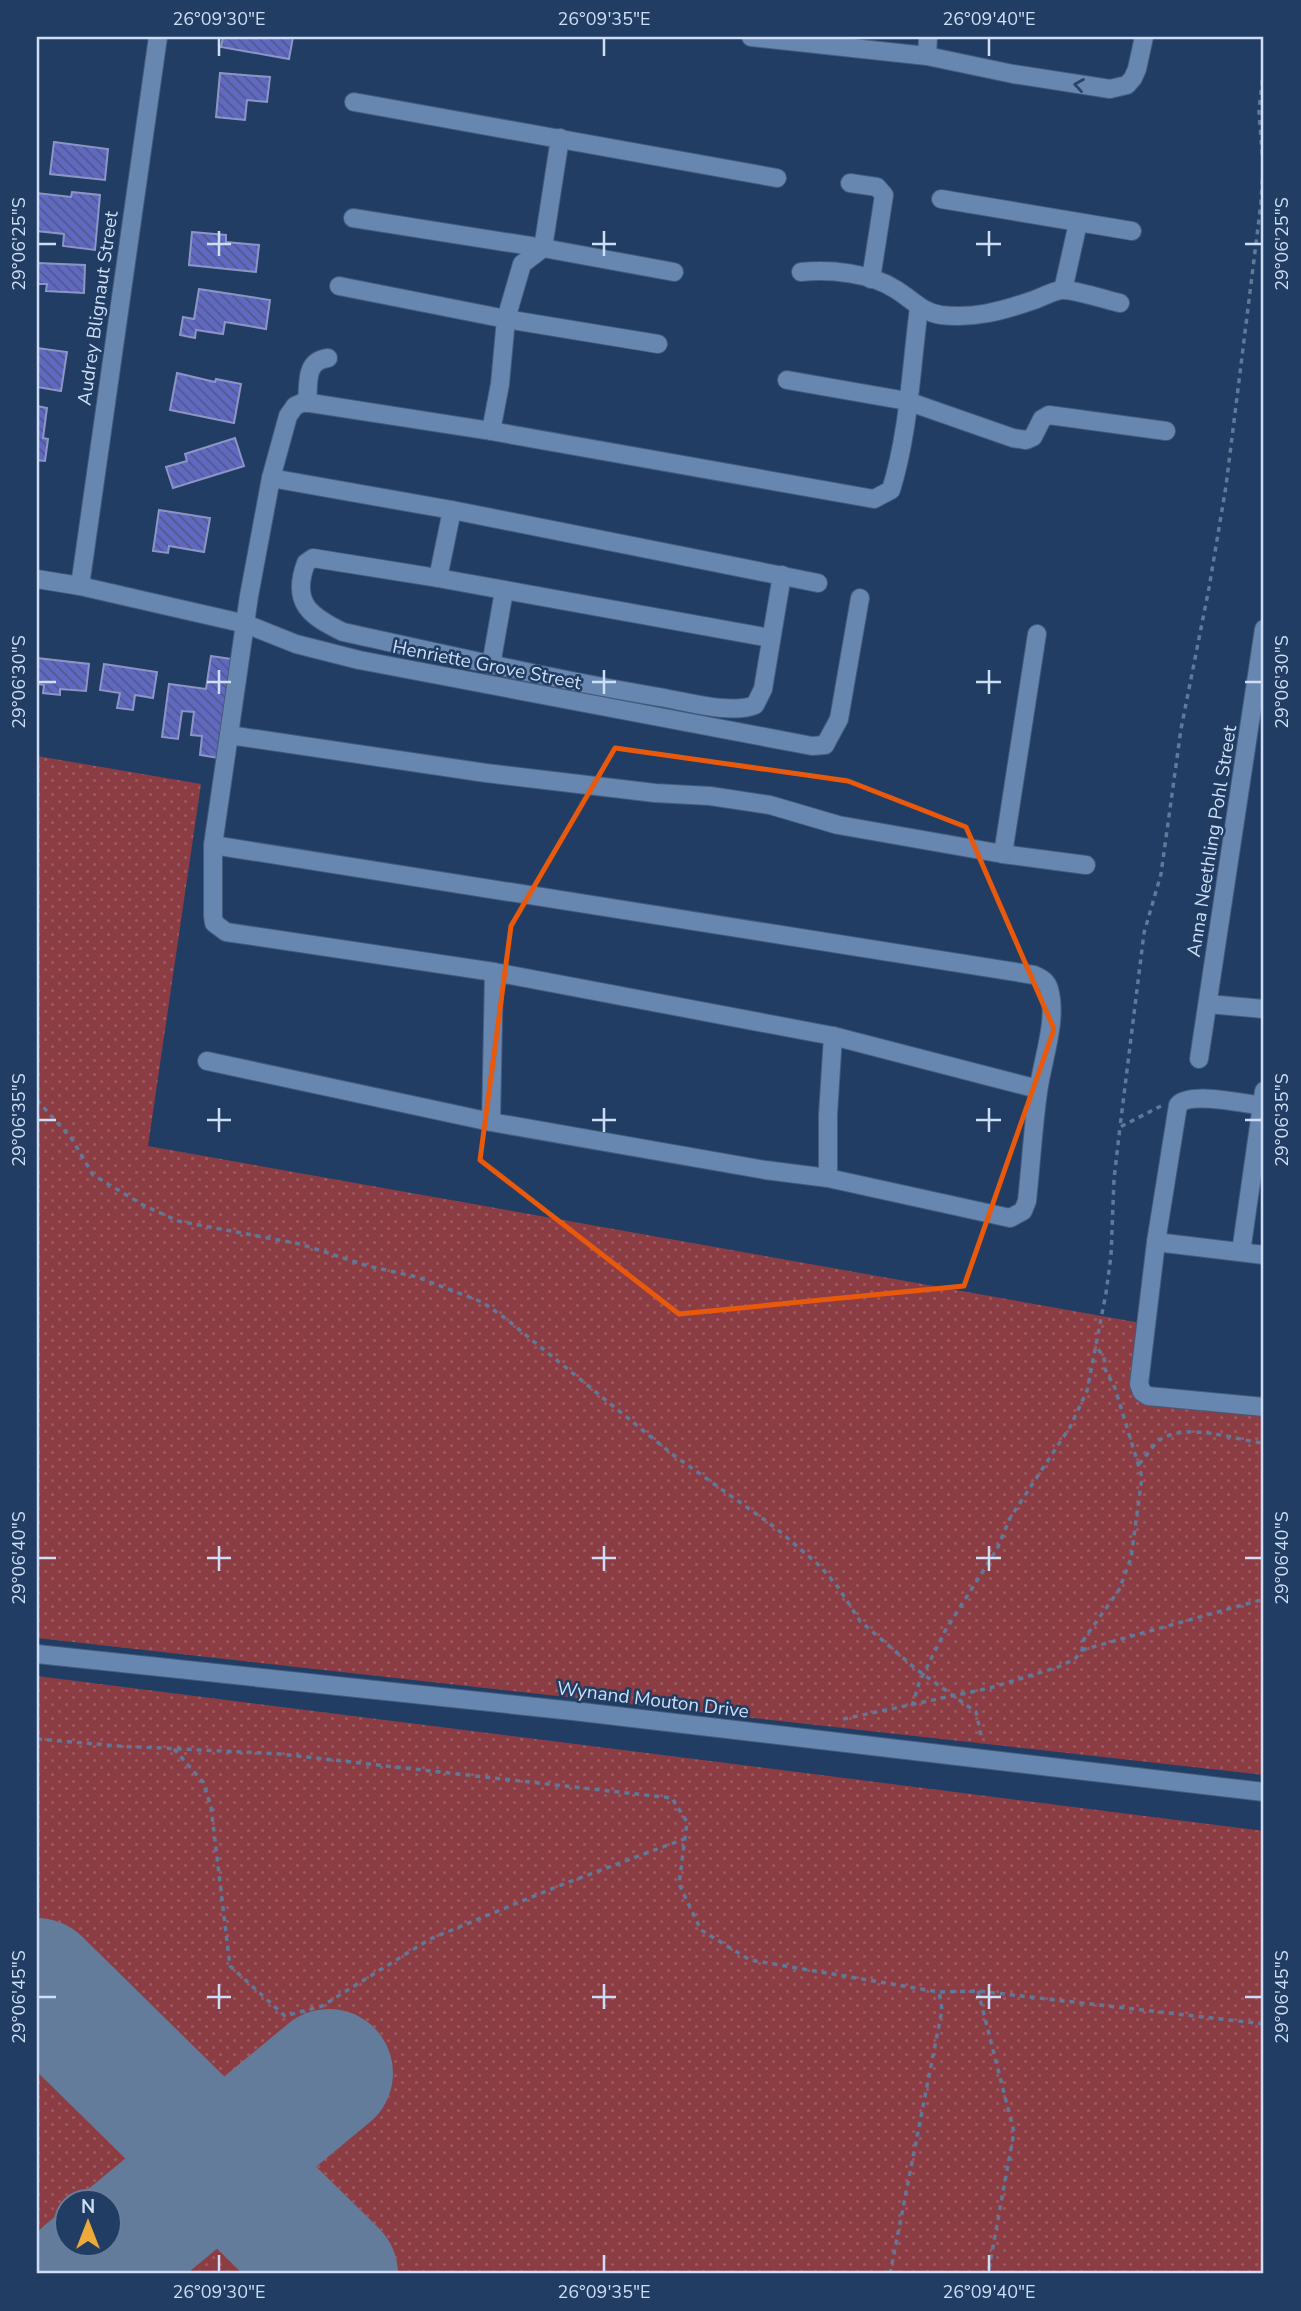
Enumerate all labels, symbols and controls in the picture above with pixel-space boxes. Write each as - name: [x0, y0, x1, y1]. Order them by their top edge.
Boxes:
- text: 26°09'30"E: [173, 7, 266, 31]
- text: 26°09'35"E: [558, 7, 651, 31]
- text: 26°09'40"E: [943, 7, 1036, 31]
- one-way arrow: [1073, 78, 1084, 93]
- text: 29°06'25"S: [7, 197, 31, 291]
- text: 29°06'25"S: [1270, 197, 1294, 291]
- street label: Audrey Blignaut Street: [71, 209, 125, 407]
- street label: Henriette Grove Street: [390, 634, 584, 696]
- text: 29°06'30"S: [7, 635, 31, 729]
- text: 29°06'30"S: [1270, 635, 1294, 729]
- street label: Anna Neethling Pohl Street: [1181, 723, 1243, 959]
- text: 29°06'35"S: [7, 1073, 31, 1167]
- text: 29°06'35"S: [1270, 1073, 1294, 1167]
- text: 29°06'40"S: [7, 1511, 31, 1605]
- text: 29°06'40"S: [1270, 1511, 1294, 1605]
- street label: Wynand Mouton Drive: [555, 1675, 750, 1725]
- text: 29°06'45"S: [7, 1950, 31, 2044]
- text: 29°06'45"S: [1270, 1950, 1294, 2044]
- north arrow: [52, 2188, 122, 2258]
- text: N: [81, 2194, 95, 2220]
- text: 26°09'30"E: [173, 2280, 266, 2304]
- text: 26°09'35"E: [558, 2280, 651, 2304]
- text: 26°09'40"E: [943, 2280, 1036, 2304]

